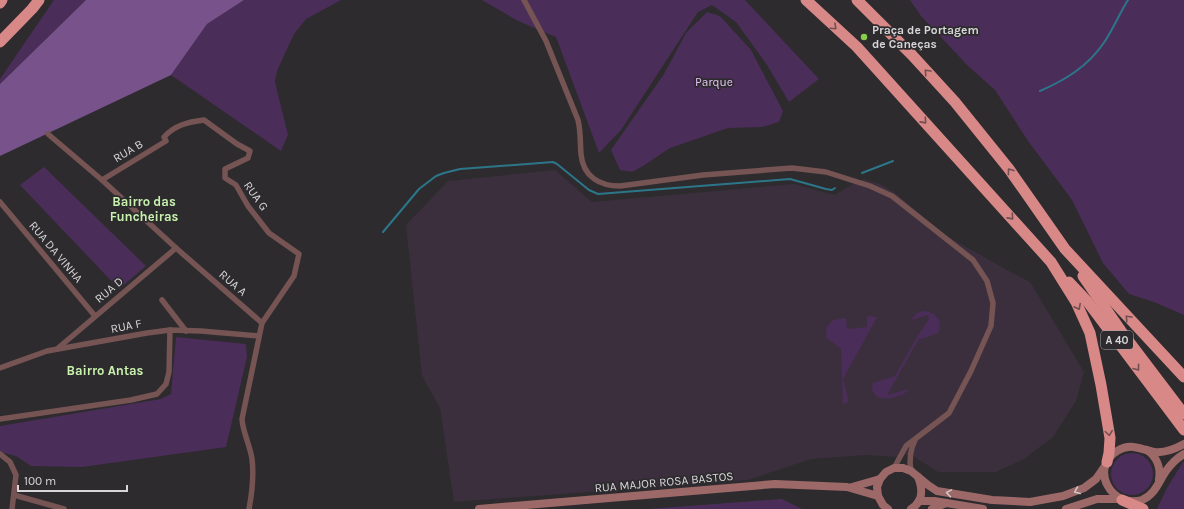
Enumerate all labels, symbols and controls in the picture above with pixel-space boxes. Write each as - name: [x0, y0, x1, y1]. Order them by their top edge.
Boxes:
- one-way arrow: [829, 22, 837, 30]
- place label: Praça de Portagem de Caneças: [872, 23, 979, 51]
- marker: Praça de Portagem de Caneças: [859, 32, 869, 42]
- one-way arrow: [925, 69, 932, 76]
- park label: Parque: [695, 75, 733, 89]
- one-way arrow: [919, 116, 926, 124]
- street label: RUA B: [111, 137, 145, 165]
- one-way arrow: [1008, 169, 1015, 176]
- street label: RUA G: [241, 179, 271, 213]
- district label: Bairro das Funcheiras: [110, 194, 179, 224]
- one-way arrow: [1006, 213, 1013, 220]
- street label: RUA DA VINHA: [26, 218, 86, 286]
- street label: RUA A: [216, 267, 250, 299]
- street label: RUA D: [92, 274, 126, 306]
- one-way arrow: [1074, 303, 1081, 311]
- one-way arrow: [1126, 315, 1133, 323]
- street label: RUA F: [109, 316, 143, 336]
- road number: A 40: [1101, 331, 1133, 349]
- district label: Bairro Antas: [67, 363, 144, 378]
- one-way arrow: [1133, 364, 1140, 371]
- one-way arrow: [1104, 430, 1113, 436]
- scale bar: [18, 467, 127, 493]
- street label: RUA MAJOR ROSA BASTOS: [594, 469, 734, 495]
- text: 100 m: [24, 474, 56, 488]
- one-way arrow: [1073, 487, 1080, 495]
- one-way arrow: [946, 489, 952, 497]

